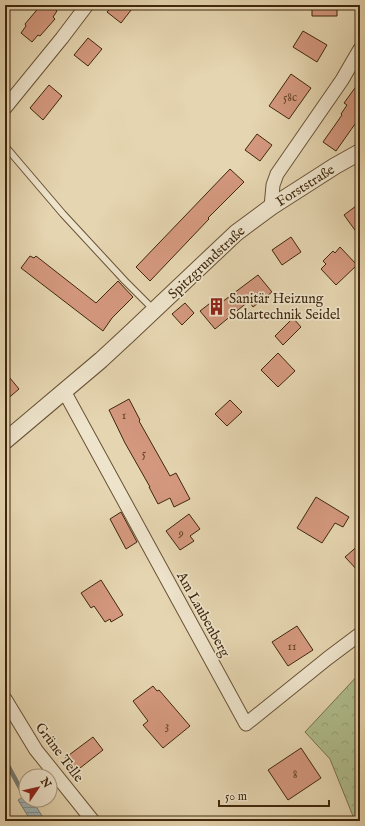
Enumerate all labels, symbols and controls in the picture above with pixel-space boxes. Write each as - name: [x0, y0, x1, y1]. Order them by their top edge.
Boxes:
- house number: 58c: [283, 90, 297, 105]
- street label: Forststraße: [273, 161, 339, 211]
- street label: Spitzgrundstraße: [164, 222, 250, 303]
- place label: Sanitär Heizung Solartechnik Seidel: [229, 290, 340, 324]
- building icon: Sanitär Heizung Solartechnik Seidel: [206, 296, 226, 316]
- house number: 1: [122, 408, 126, 423]
- house number: 5: [142, 446, 147, 461]
- house number: 9: [177, 526, 184, 541]
- street label: Am Laubenberg: [172, 568, 234, 661]
- house number: 11: [288, 639, 296, 654]
- house number: 3: [165, 718, 169, 733]
- street label: Grüne Telle: [31, 719, 88, 786]
- house number: 8: [293, 767, 298, 782]
- north arrow: [18, 768, 58, 808]
- text: N: [36, 774, 54, 791]
- scale bar: [219, 782, 329, 808]
- text: 50 m: [225, 789, 247, 804]

